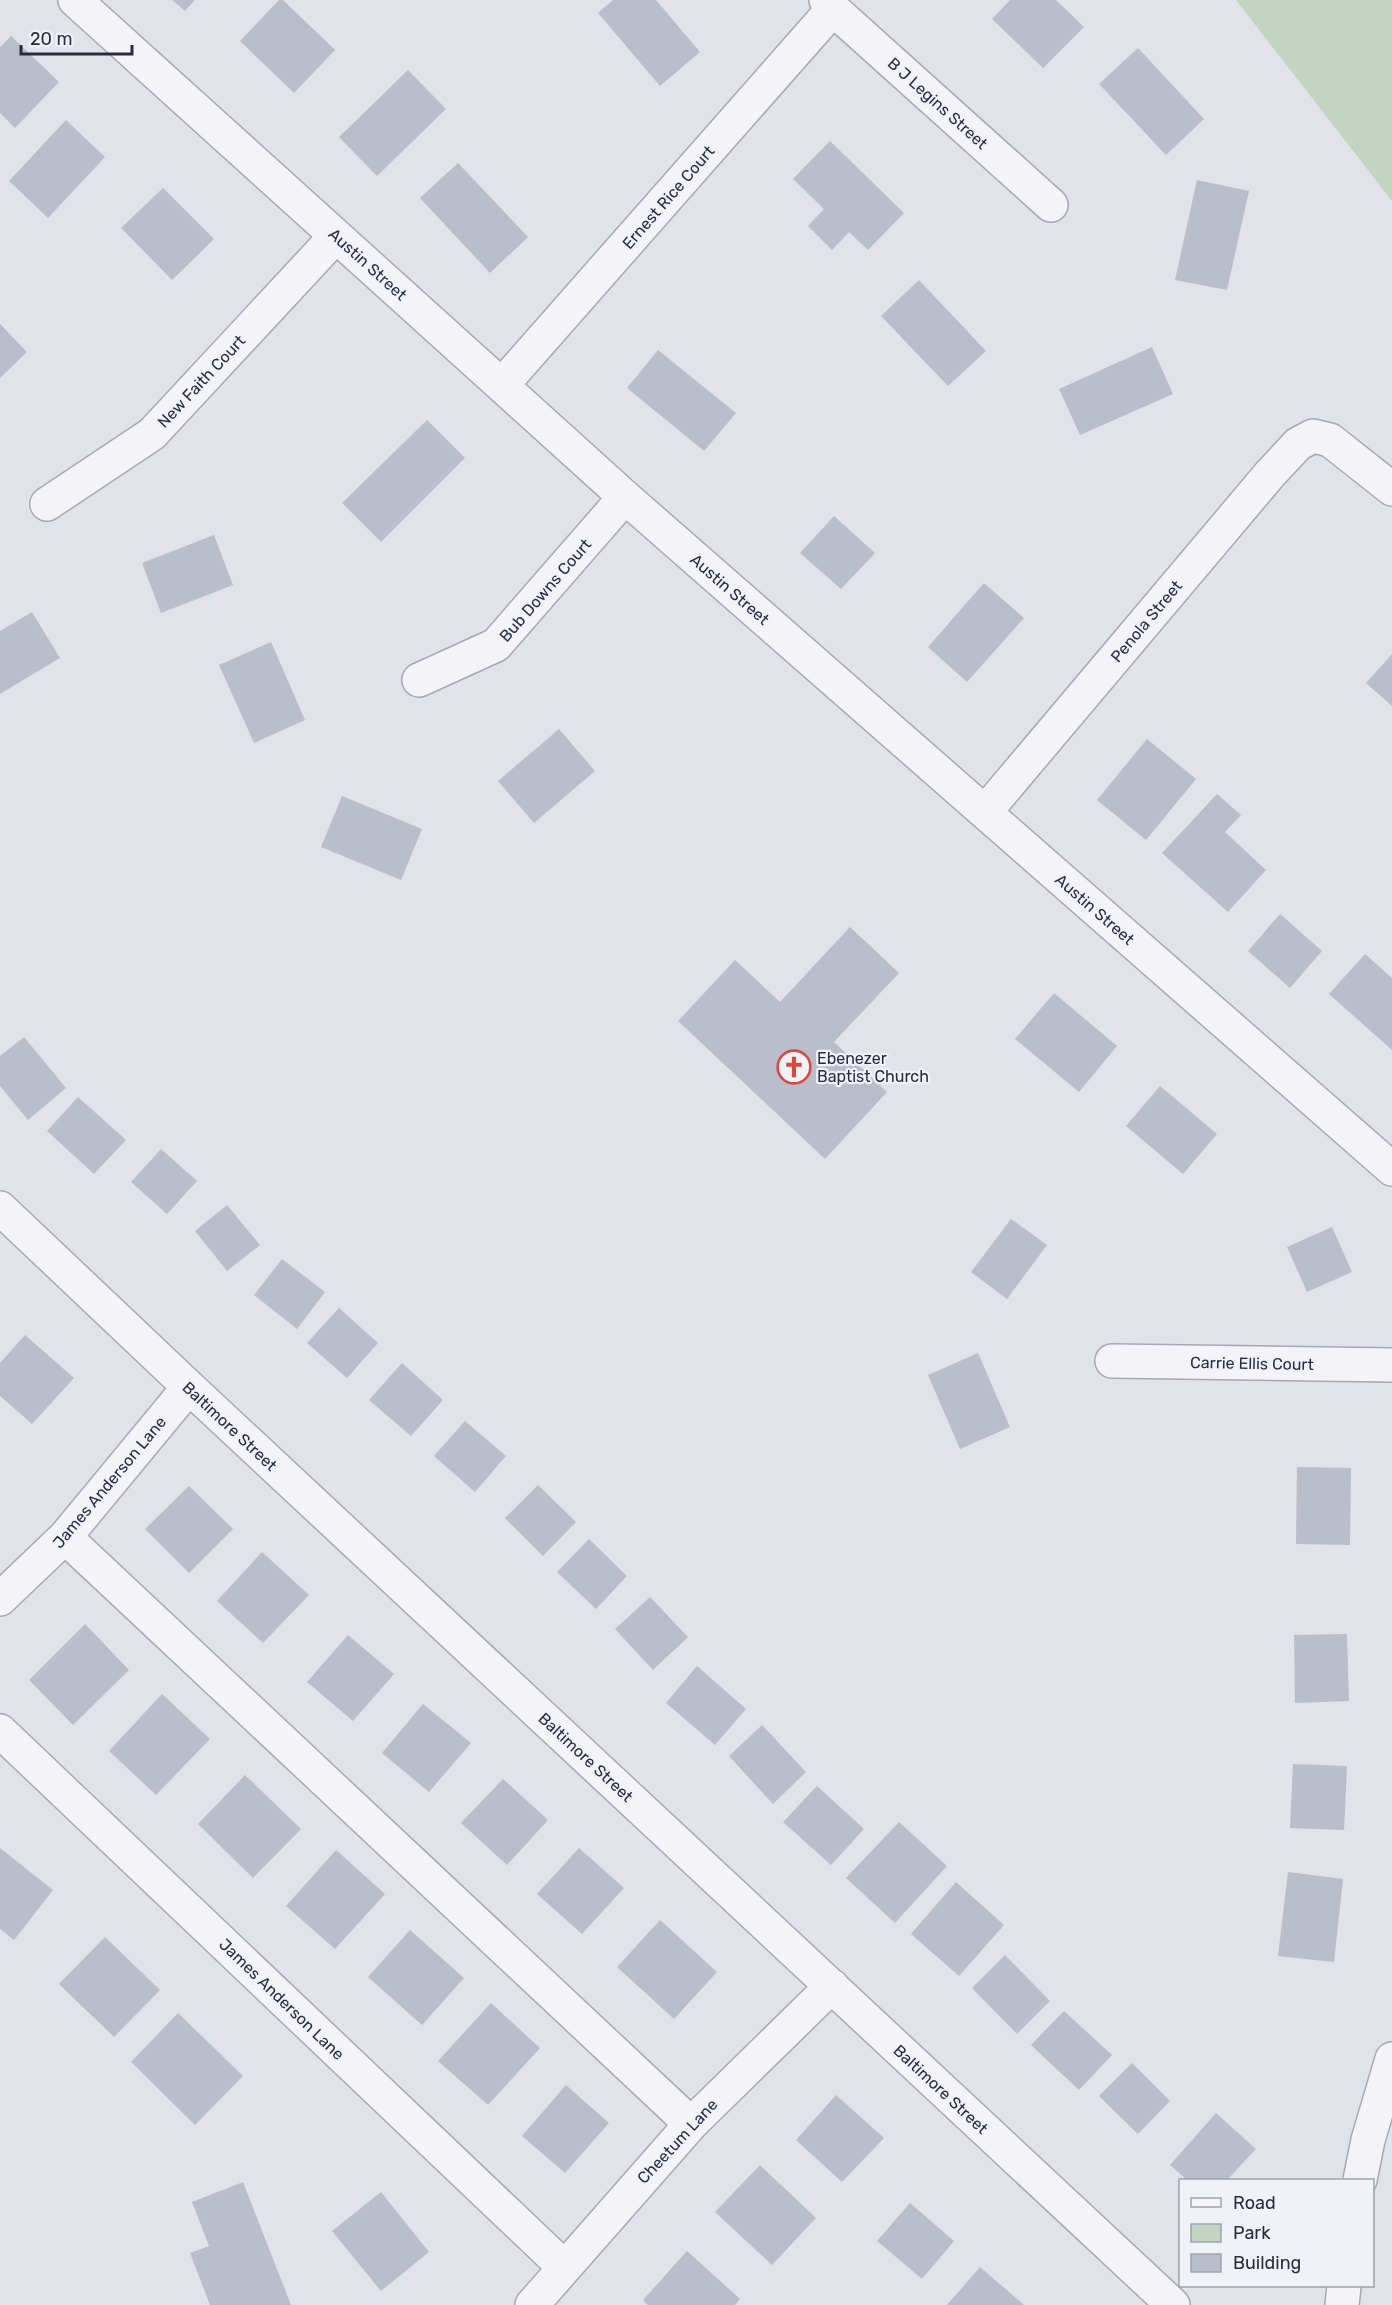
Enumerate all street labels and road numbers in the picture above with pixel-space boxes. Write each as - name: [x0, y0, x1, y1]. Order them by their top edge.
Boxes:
- street label: B J Legins Street: [884, 54, 992, 153]
- street label: Ernest Rice Court: [618, 142, 718, 253]
- street label: Austin Street: [325, 224, 411, 304]
- street label: New Faith Court: [154, 331, 249, 432]
- street label: Bub Downs Court: [496, 535, 595, 646]
- street label: Austin Street: [686, 550, 773, 629]
- street label: Penola Street: [1107, 577, 1186, 666]
- street label: Austin Street: [1051, 870, 1138, 949]
- street label: Carrie Ellis Court: [1190, 1353, 1314, 1374]
- street label: Baltimore Street: [179, 1378, 281, 1475]
- street label: James Anderson Lane: [49, 1413, 170, 1552]
- street label: Baltimore Street: [535, 1709, 637, 1806]
- street label: James Anderson Lane: [215, 1935, 348, 2064]
- street label: Baltimore Street: [890, 2041, 992, 2138]
- street label: Cheetum Lane: [633, 2095, 721, 2188]

